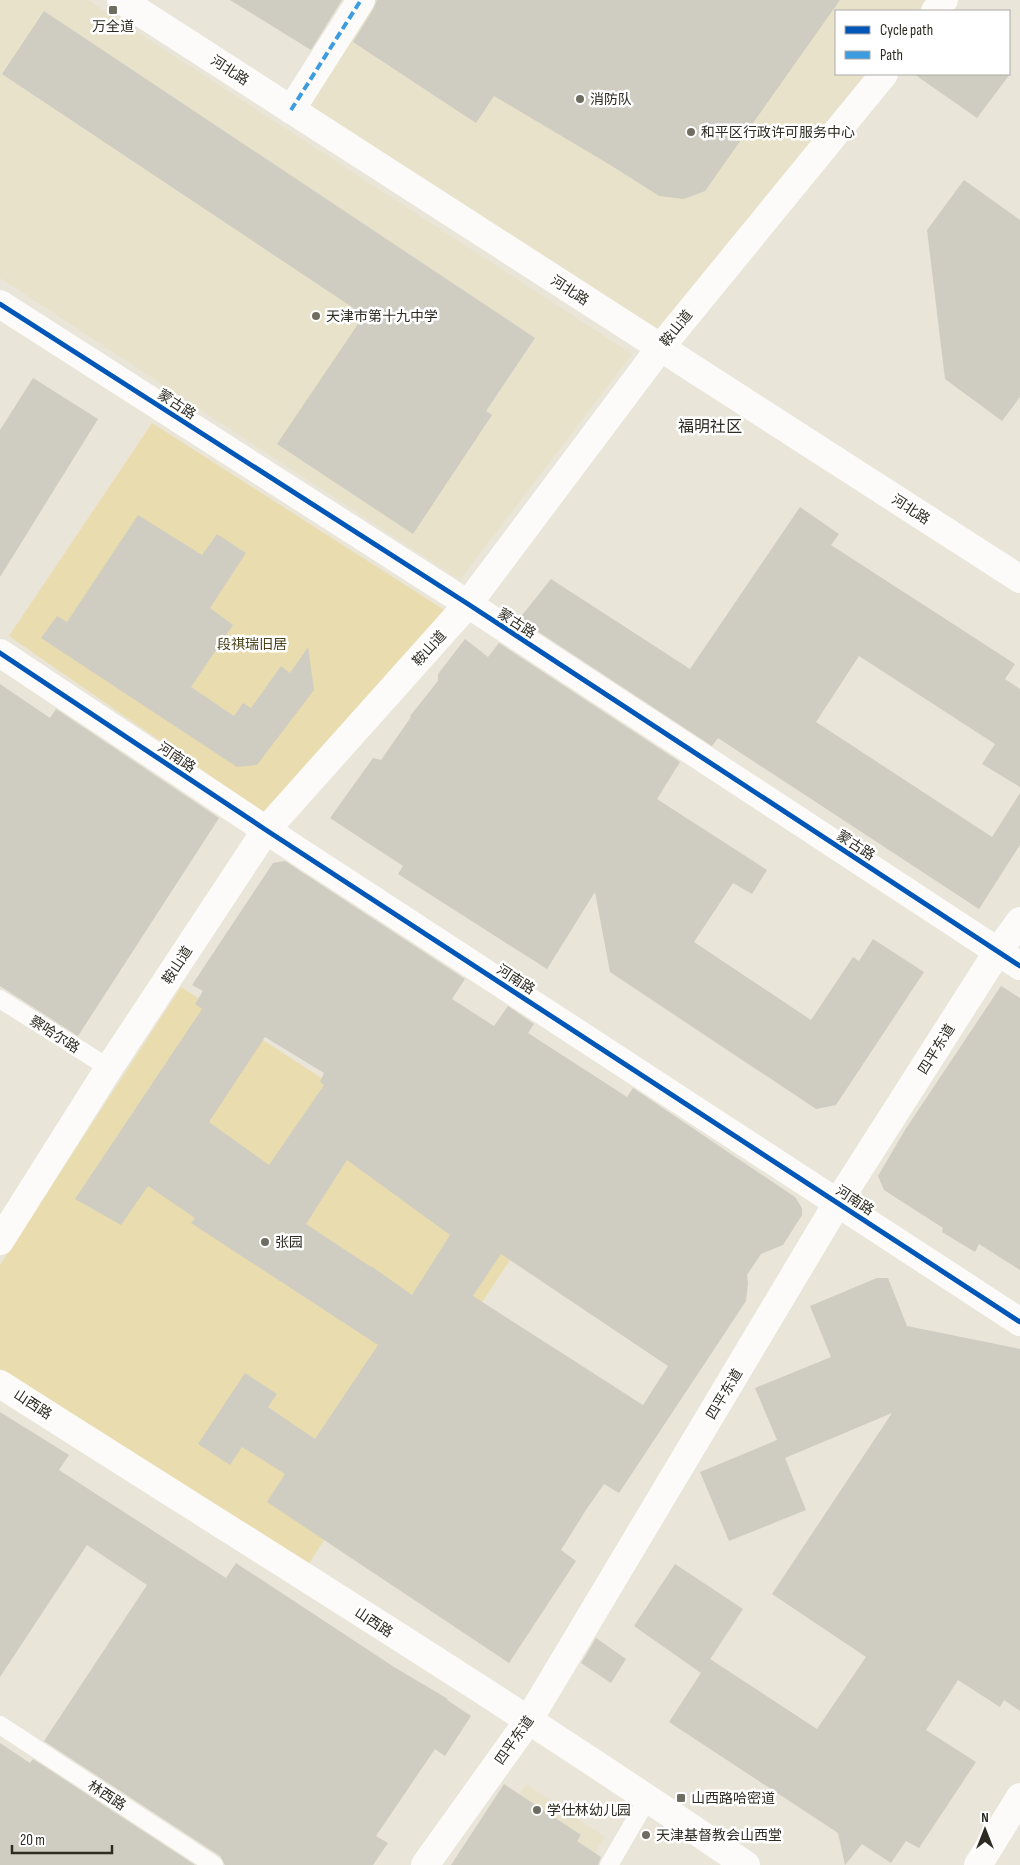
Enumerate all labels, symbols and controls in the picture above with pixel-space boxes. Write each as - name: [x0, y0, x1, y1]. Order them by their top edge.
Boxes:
- marker: 万全道: [107, 4, 119, 16]
- legend: [835, 10, 1010, 75]
- place label: 万全道: [92, 18, 134, 35]
- text: Cycle path: [880, 21, 933, 40]
- text: Path: [880, 46, 903, 65]
- street label: 河北路: [207, 52, 252, 89]
- place label: 消防队: [590, 91, 632, 108]
- marker: 消防队: [574, 93, 586, 105]
- place label: 和平区行政许可服务中心: [701, 124, 855, 141]
- marker: 和平区行政许可服务中心: [685, 126, 697, 138]
- street label: 河北路: [547, 272, 592, 309]
- street label: 鞍山道: [657, 307, 696, 350]
- place label: 天津市第十九中学: [326, 308, 438, 325]
- marker: 天津市第十九中学: [310, 310, 322, 322]
- street label: 蒙古路: [154, 386, 199, 423]
- district label: 福明社区: [678, 418, 742, 437]
- street label: 河北路: [888, 491, 933, 528]
- street label: 蒙古路: [494, 605, 539, 642]
- street label: 鞍山道: [409, 627, 450, 670]
- park label: 段祺瑞旧居: [217, 636, 287, 653]
- street label: 河南路: [155, 739, 199, 776]
- street label: 蒙古路: [833, 827, 878, 864]
- street label: 鞍山道: [159, 943, 196, 988]
- street label: 河南路: [493, 961, 538, 998]
- street label: 察哈尔路: [27, 1012, 83, 1057]
- street label: 四平东道: [914, 1021, 958, 1078]
- street label: 河南路: [832, 1182, 877, 1219]
- place label: 张园: [275, 1234, 303, 1251]
- marker: 张园: [259, 1236, 271, 1248]
- street label: 四平东道: [703, 1366, 746, 1423]
- street label: 山西路: [10, 1386, 55, 1423]
- street label: 山西路: [351, 1604, 396, 1641]
- street label: 四平东道: [491, 1712, 537, 1768]
- street label: 林西路: [84, 1777, 129, 1814]
- place label: 山西路哈密道: [691, 1790, 775, 1807]
- marker: 山西路哈密道: [675, 1792, 687, 1804]
- place label: 学仕林幼儿园: [547, 1802, 631, 1819]
- marker: 学仕林幼儿园: [531, 1804, 543, 1816]
- north arrow: [960, 1805, 1010, 1855]
- text: N: [981, 1809, 989, 1826]
- scale bar: [12, 1822, 112, 1854]
- place label: 天津基督教会山西堂: [656, 1827, 782, 1844]
- marker: 天津基督教会山西堂: [640, 1829, 652, 1841]
- text: 20 m: [20, 1831, 45, 1850]

